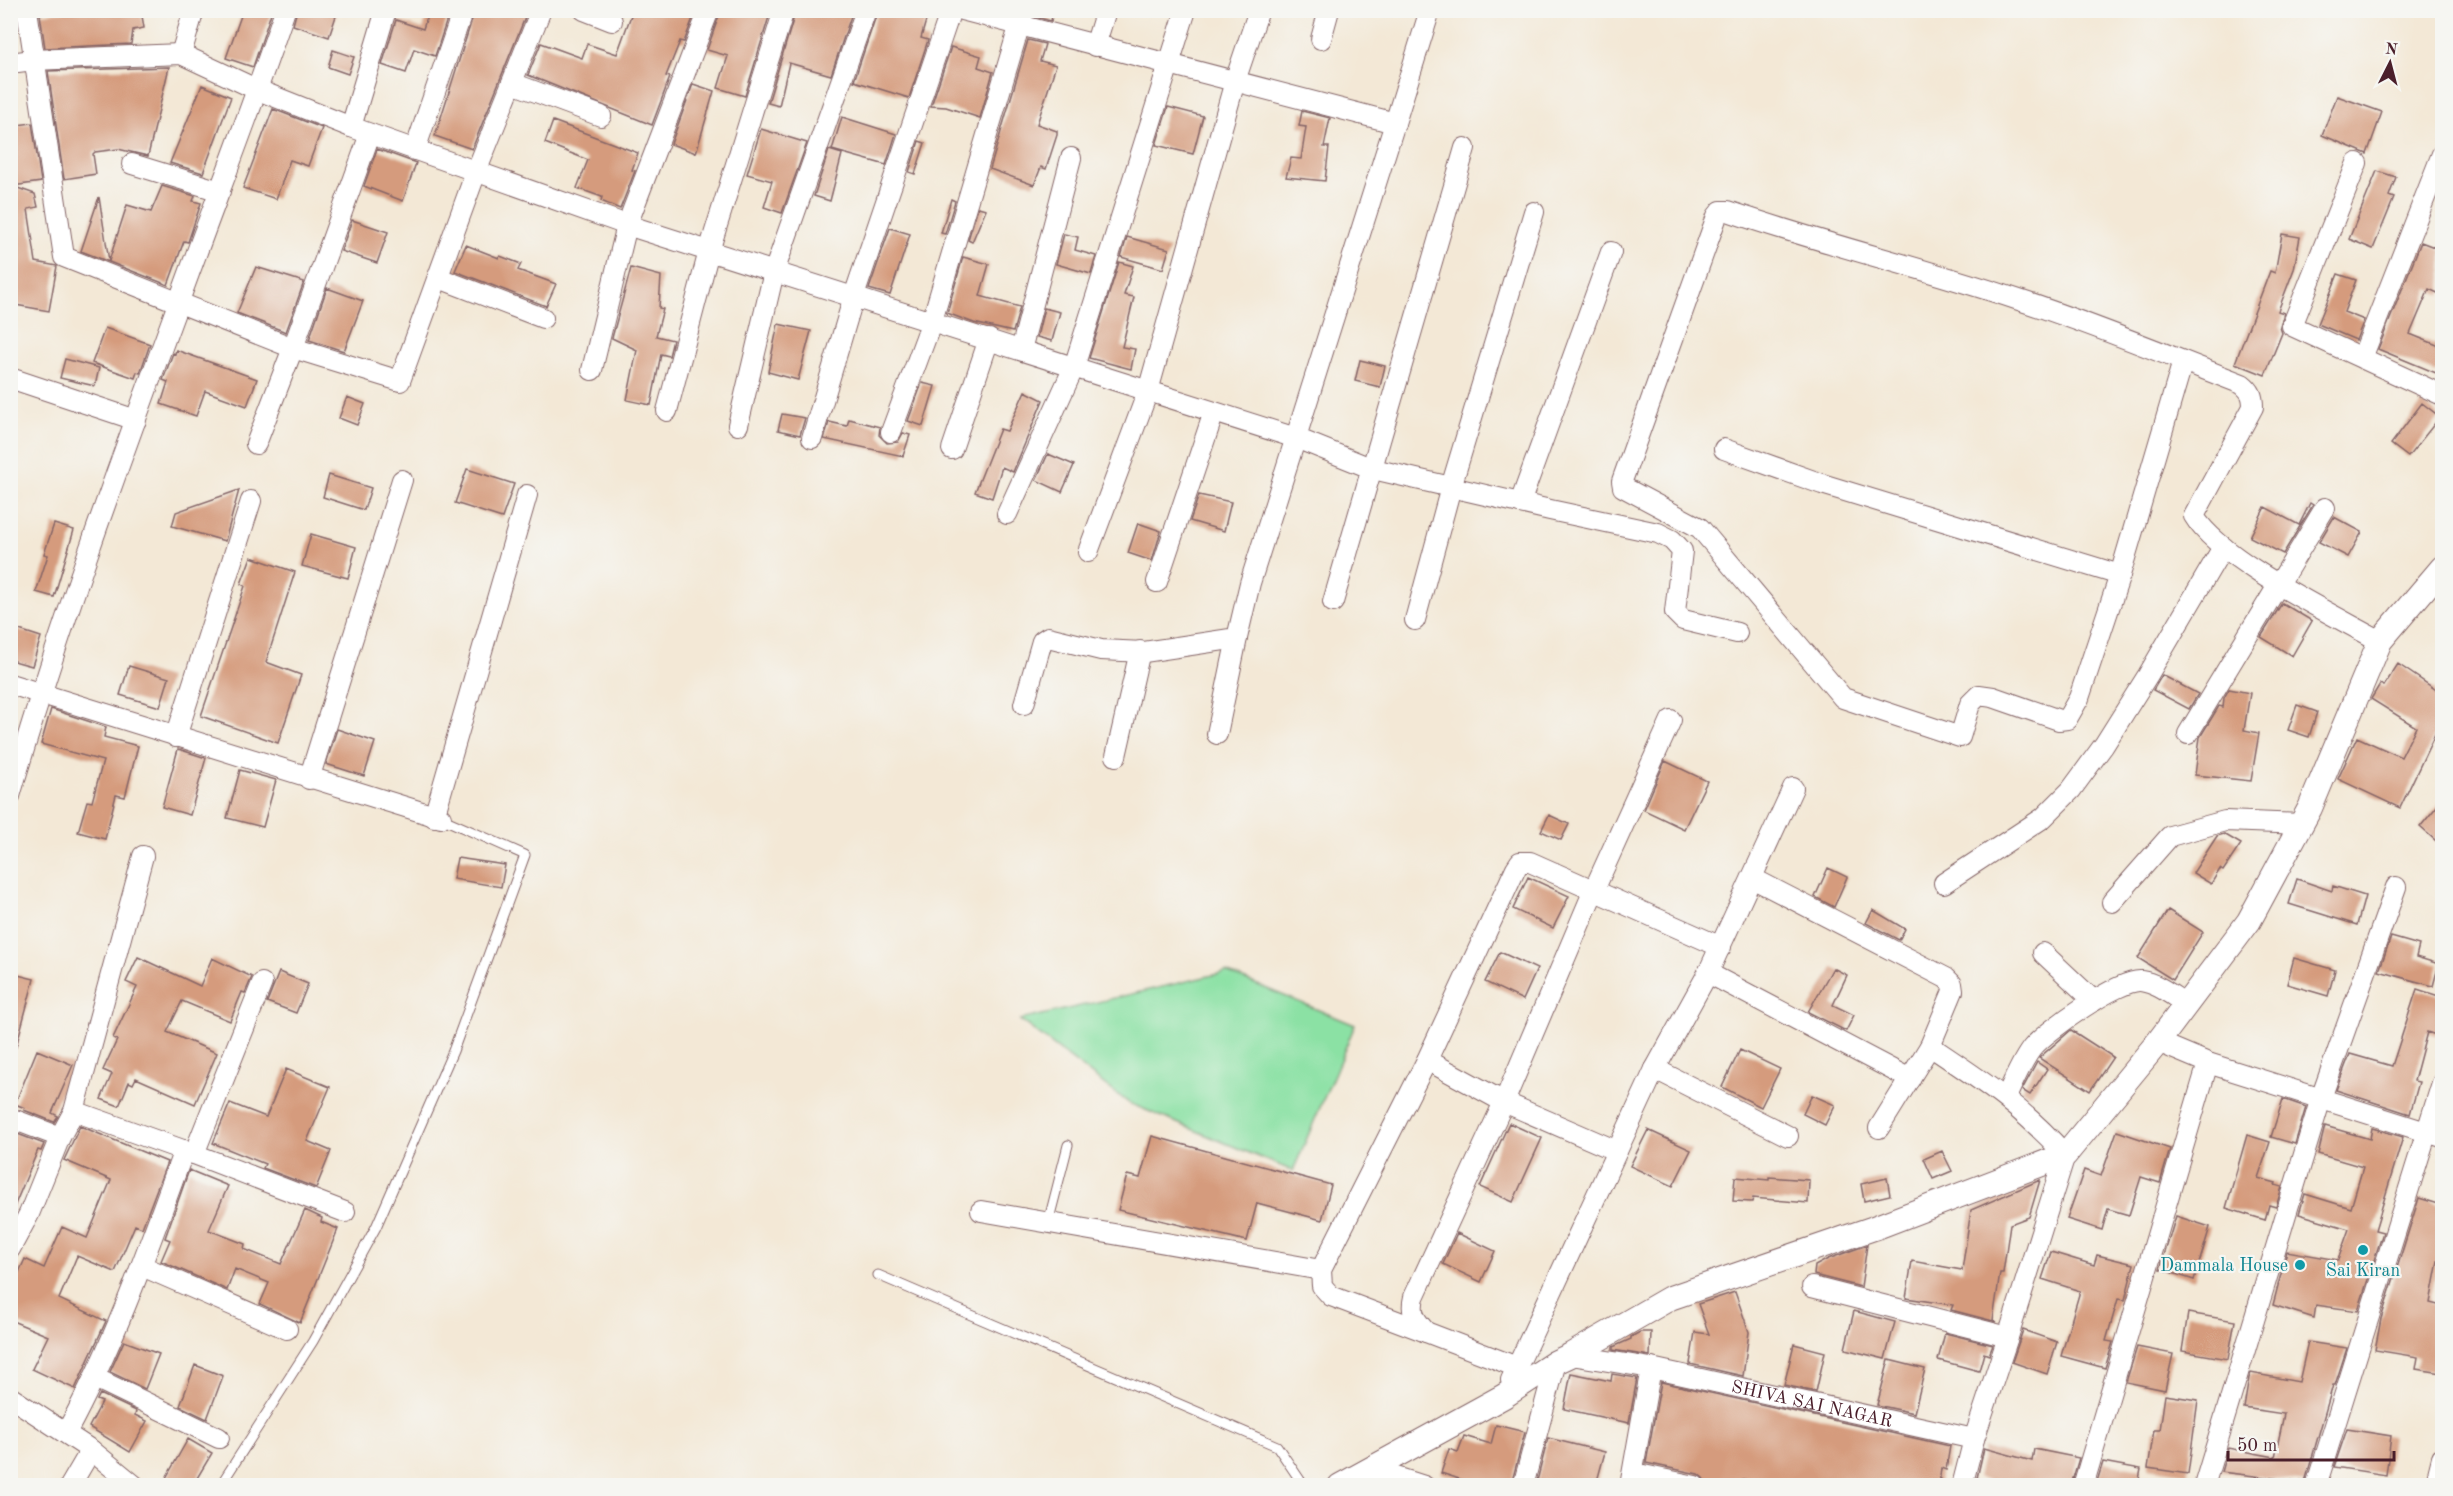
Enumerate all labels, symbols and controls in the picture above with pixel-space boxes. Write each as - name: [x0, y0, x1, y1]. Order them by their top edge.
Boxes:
- north arrow: [2360, 33, 2420, 93]
- text: N: [2384, 41, 2399, 59]
- marker: Sai Kiran: [2356, 1243, 2370, 1257]
- place label: Dammala House: [2160, 1257, 2288, 1275]
- marker: Dammala House: [2293, 1258, 2307, 1272]
- place label: Sai Kiran: [2326, 1262, 2400, 1280]
- street label: SHIVA SAI NAGAR: [1730, 1378, 1894, 1431]
- scale bar: [2228, 1424, 2394, 1462]
- text: 50 m: [2237, 1437, 2277, 1455]

